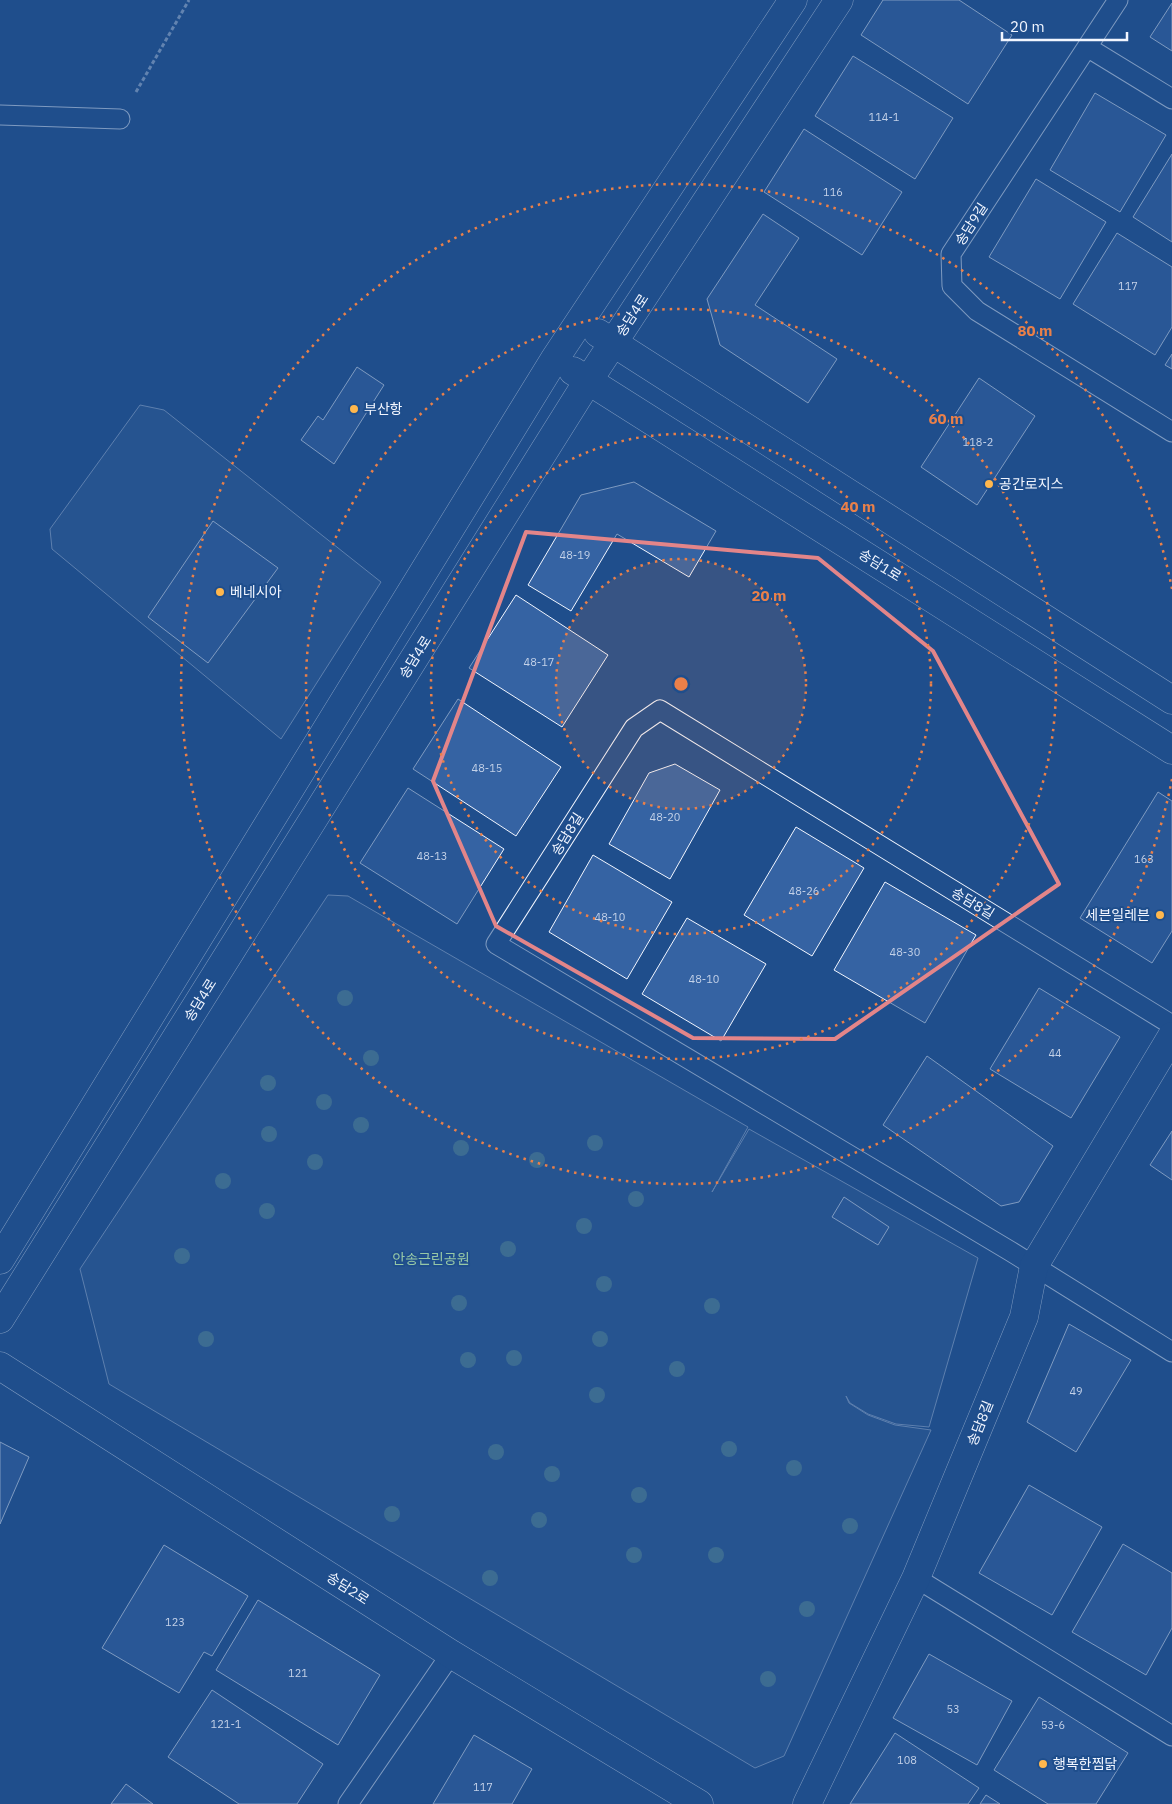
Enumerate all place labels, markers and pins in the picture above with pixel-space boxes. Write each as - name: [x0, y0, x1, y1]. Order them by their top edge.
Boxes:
- place label: 부산항: [364, 400, 403, 418]
- marker: 부산항: [348, 403, 360, 415]
- place label: 공간로지스: [999, 475, 1064, 493]
- marker: 공간로지스: [983, 478, 995, 490]
- place label: 베네시아: [230, 583, 282, 601]
- marker: 베네시아: [214, 586, 226, 598]
- centre of rings: [672, 675, 690, 693]
- place label: 세븐일레븐: [1086, 906, 1150, 924]
- marker: 세븐일레븐: [1154, 909, 1166, 921]
- place label: 행복한찜닭: [1053, 1755, 1118, 1773]
- marker: 행복한찜닭: [1037, 1758, 1049, 1770]

